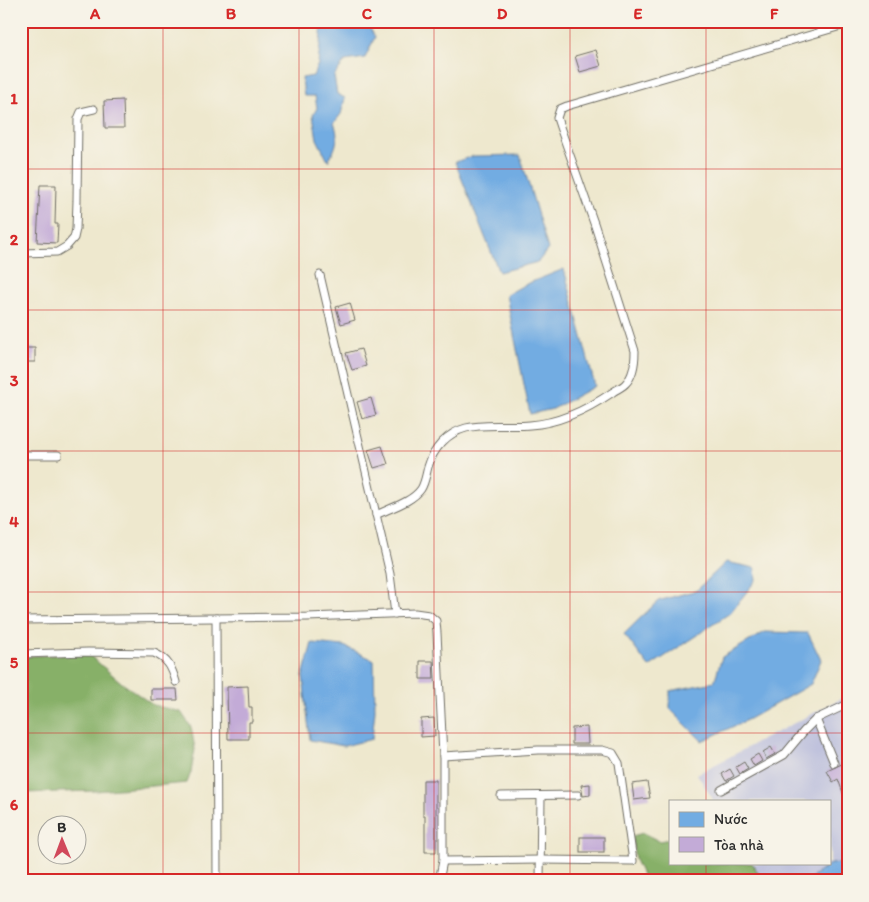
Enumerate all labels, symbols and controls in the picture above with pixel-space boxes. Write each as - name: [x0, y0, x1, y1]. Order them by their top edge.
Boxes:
- text: A: [89, 4, 101, 23]
- text: B: [226, 4, 237, 23]
- text: C: [362, 4, 373, 23]
- text: D: [497, 4, 508, 23]
- text: E: [634, 4, 643, 23]
- text: F: [770, 4, 779, 23]
- text: 1: [10, 89, 18, 108]
- text: 2: [10, 230, 19, 249]
- text: 3: [10, 371, 19, 390]
- text: 4: [9, 512, 19, 531]
- text: 5: [10, 653, 19, 672]
- text: 6: [10, 795, 19, 814]
- legend: [669, 800, 832, 864]
- text: Nước: [714, 810, 748, 828]
- north arrow: [38, 814, 88, 864]
- text: B: [57, 819, 66, 836]
- text: Tòa nhà: [714, 836, 764, 854]

